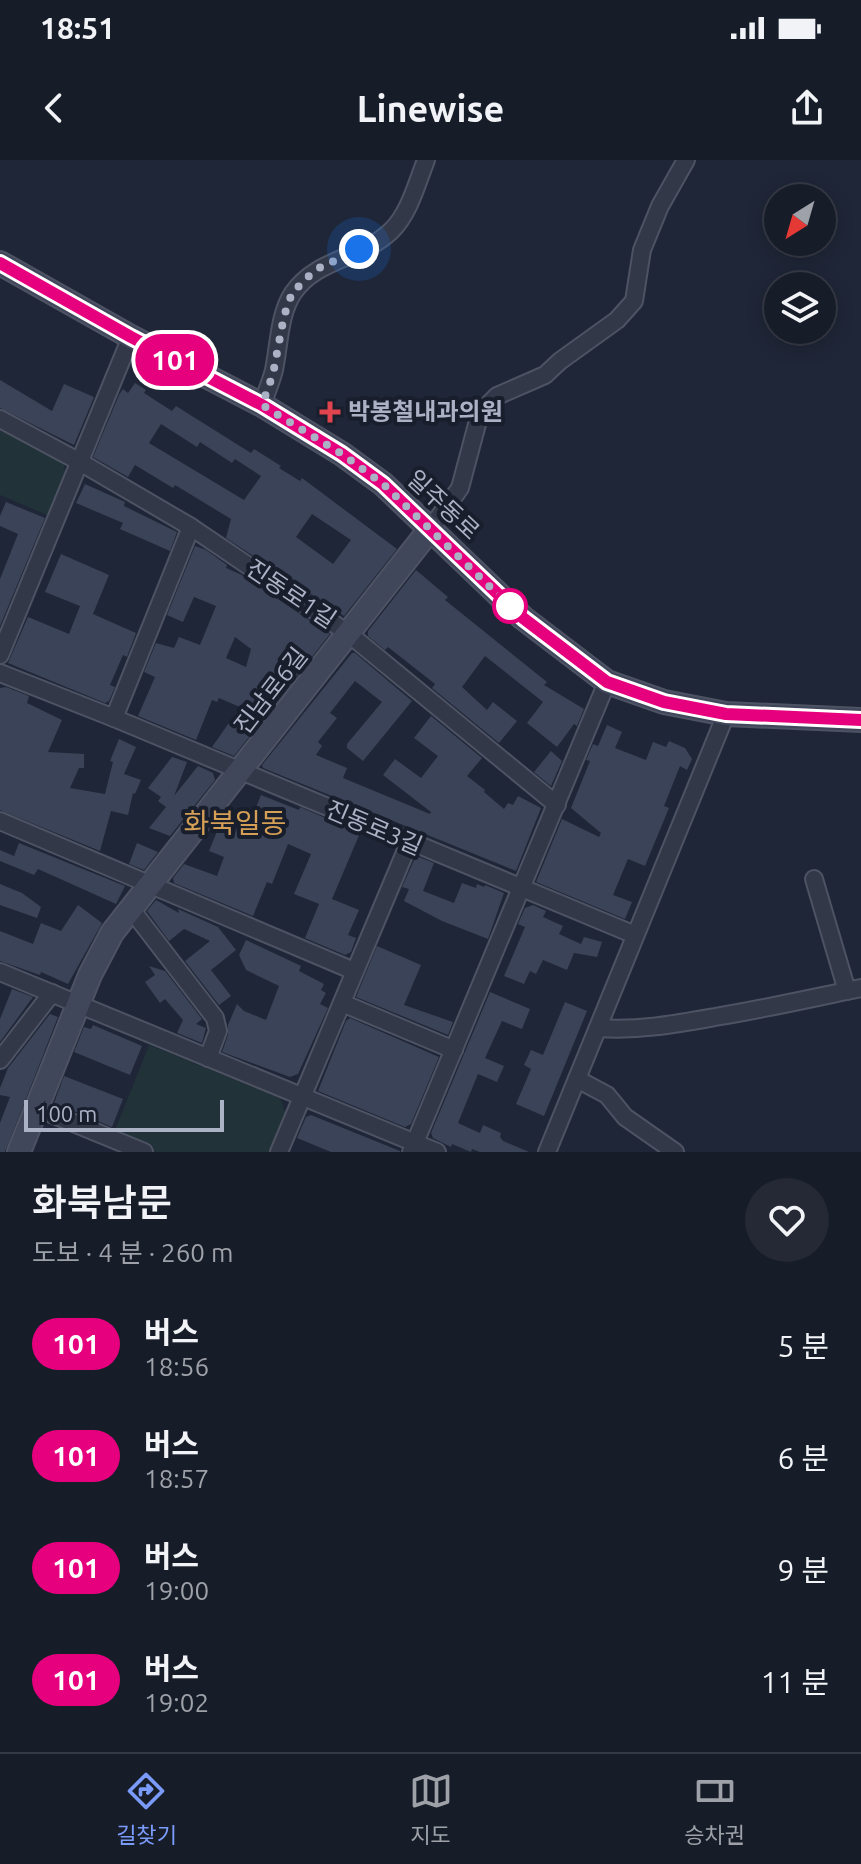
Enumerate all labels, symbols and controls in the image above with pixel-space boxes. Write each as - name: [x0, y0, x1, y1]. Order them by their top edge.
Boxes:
- text: 18:51: [40, 11, 115, 45]
- icon: back: [32, 86, 76, 130]
- icon: share: [785, 86, 829, 130]
- text: Linewise: [357, 88, 504, 129]
- north arrow: [764, 184, 836, 256]
- map controls: [764, 184, 836, 344]
- your location: [339, 229, 379, 269]
- button: layers: [764, 272, 836, 344]
- line badge: 101: [129, 334, 221, 386]
- text: 101: [151, 344, 199, 375]
- place label: 박봉철내과의원: [348, 398, 503, 425]
- marker: 박봉철내과의원: [319, 401, 341, 423]
- street label: 일주동로: [402, 465, 485, 545]
- street label: 진동로1길: [242, 554, 341, 633]
- unlabelled marker: [493, 589, 527, 623]
- street label: 진남로6길: [229, 642, 313, 739]
- street label: 진동로3길: [322, 795, 426, 860]
- district label: 화북일동: [183, 807, 287, 838]
- scale bar: [24, 1096, 224, 1132]
- text: 100 m: [36, 1101, 97, 1126]
- button: heart: [745, 1178, 829, 1262]
- text: 화북남문: [32, 1181, 172, 1223]
- text: 도보 · 4 분 · 260 m: [32, 1238, 233, 1267]
- text: 버스: [144, 1315, 199, 1349]
- text: 101: [52, 1328, 100, 1359]
- text: 5 분: [778, 1329, 829, 1363]
- text: 18:56: [144, 1352, 209, 1381]
- text: 버스: [144, 1427, 199, 1461]
- text: 101: [52, 1440, 100, 1471]
- text: 6 분: [778, 1441, 829, 1475]
- text: 18:57: [144, 1464, 209, 1493]
- text: 버스: [144, 1539, 199, 1573]
- text: 101: [52, 1552, 100, 1583]
- text: 9 분: [778, 1553, 829, 1587]
- text: 19:00: [144, 1576, 209, 1605]
- text: 버스: [144, 1651, 199, 1685]
- text: 101: [52, 1664, 100, 1695]
- text: 11 분: [761, 1665, 829, 1699]
- text: 19:02: [144, 1688, 209, 1717]
- tab: 길찾기: [116, 1769, 177, 1849]
- tab: 지도: [409, 1769, 453, 1849]
- tab: 승차권: [684, 1769, 745, 1849]

